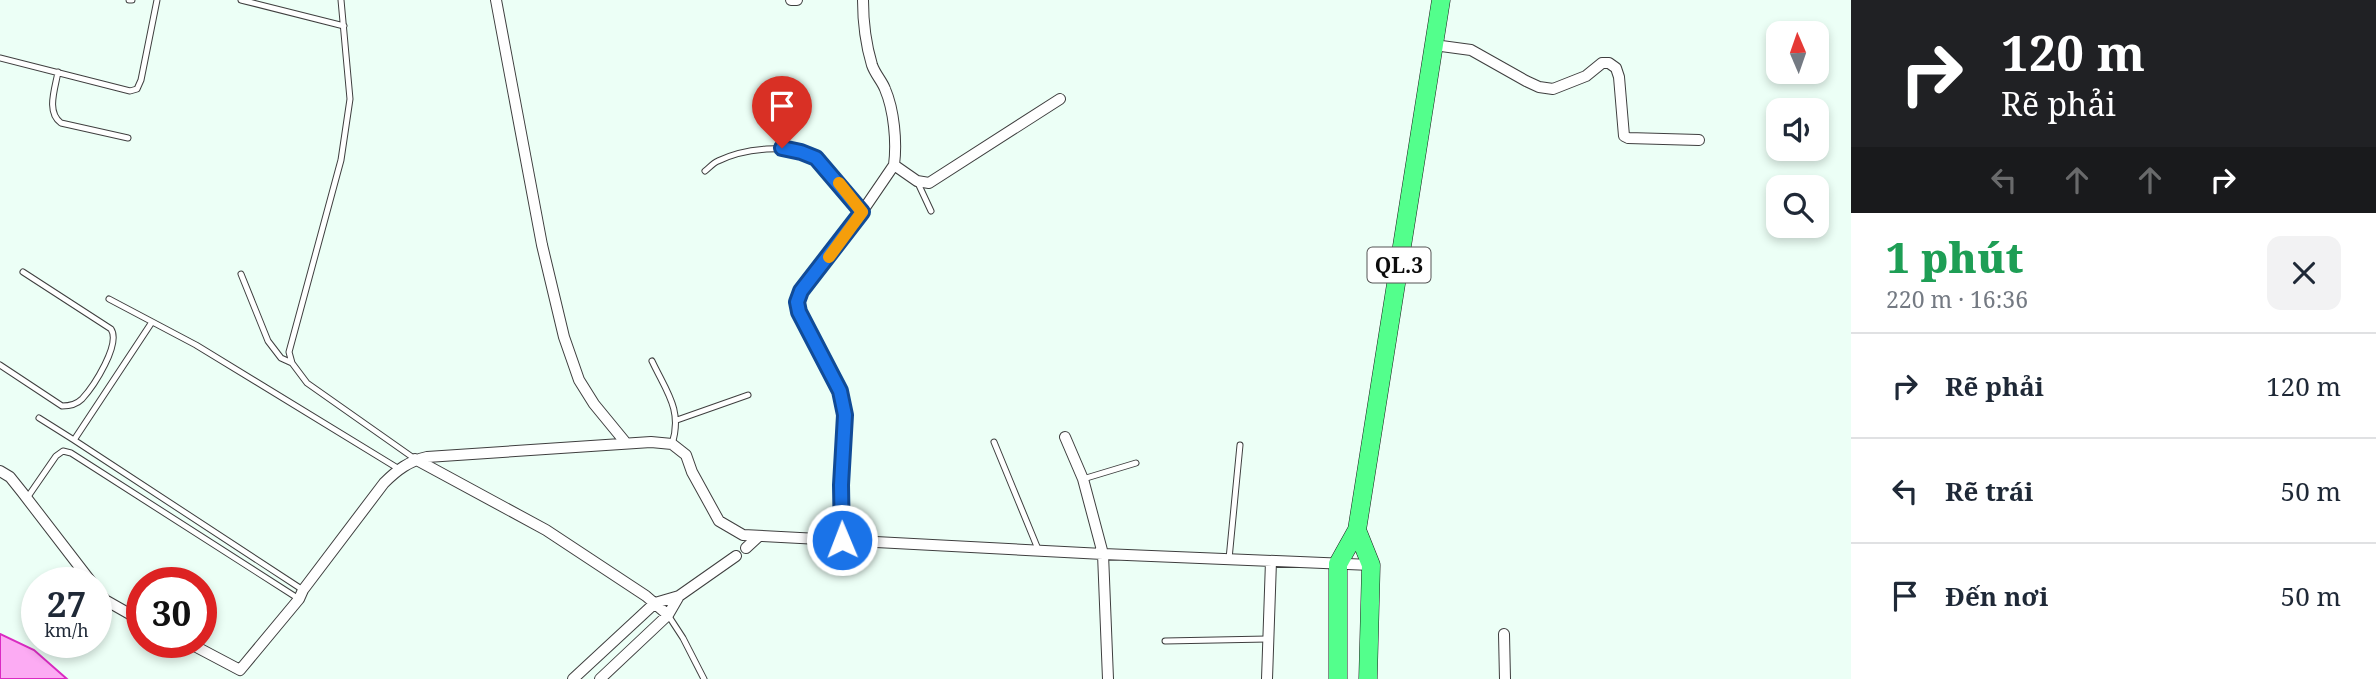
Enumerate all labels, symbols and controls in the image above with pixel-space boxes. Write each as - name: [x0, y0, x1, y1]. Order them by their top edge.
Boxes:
- text: 120 m: [2001, 19, 2145, 85]
- north arrow: [1766, 21, 1829, 84]
- map controls: [1766, 21, 1829, 238]
- icon: right: [1886, 28, 1977, 119]
- pin: [752, 76, 812, 148]
- text: Rẽ phải: [2001, 82, 2116, 125]
- icon: arrive: [763, 87, 801, 125]
- button: sound: [1766, 98, 1829, 161]
- icon: left: [1985, 161, 2023, 199]
- icon: ahead: [2058, 161, 2096, 199]
- icon: ahead: [2131, 161, 2169, 199]
- icon: right: [2204, 161, 2242, 199]
- button: search: [1766, 175, 1829, 238]
- text: 1 phút: [1886, 228, 2023, 285]
- button: close: [2267, 236, 2341, 310]
- road number: QL.3: [1368, 247, 1430, 282]
- text: 220 m · 16:36: [1886, 283, 2028, 315]
- icon: right: [1886, 367, 1924, 405]
- text: Rẽ phải: [1945, 368, 2044, 404]
- text: 120 m: [2266, 368, 2341, 404]
- icon: left: [1886, 472, 1924, 510]
- text: Rẽ trái: [1945, 473, 2034, 509]
- text: 50 m: [2281, 473, 2341, 509]
- position arrow: [805, 503, 879, 577]
- speed limit sign: 30: [126, 567, 217, 658]
- icon: arrive: [1886, 577, 1924, 615]
- text: Đến nơi: [1945, 578, 2048, 614]
- text: 50 m: [2281, 578, 2341, 614]
- text: 27: [47, 580, 86, 627]
- text: km/h: [44, 618, 89, 642]

